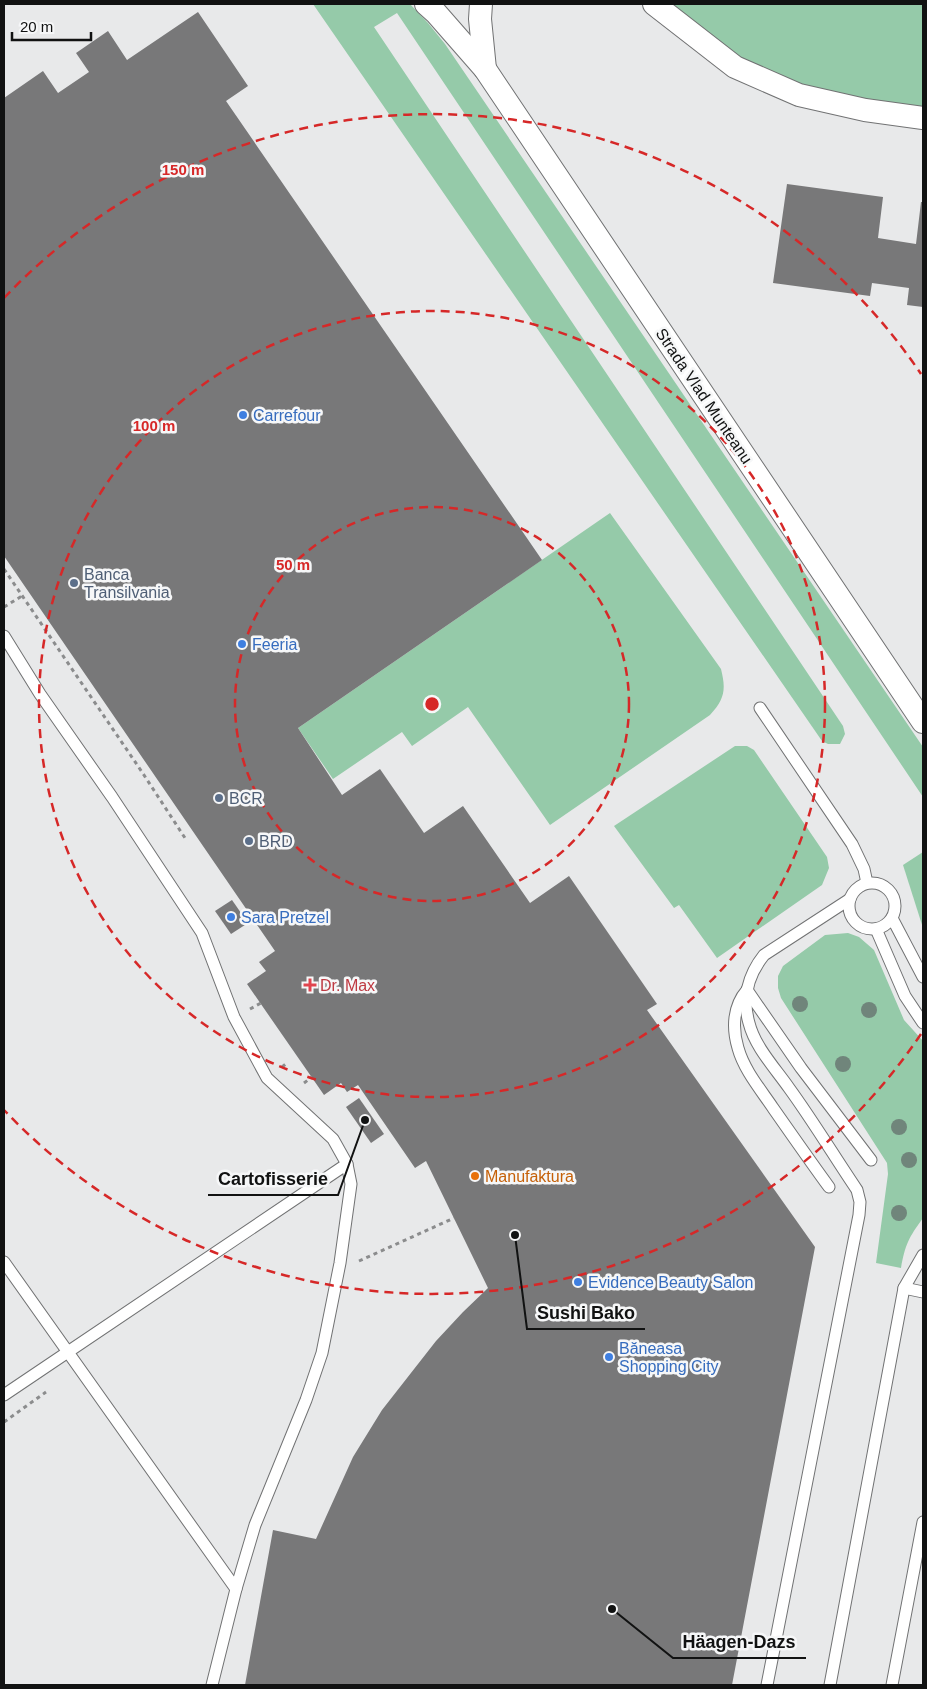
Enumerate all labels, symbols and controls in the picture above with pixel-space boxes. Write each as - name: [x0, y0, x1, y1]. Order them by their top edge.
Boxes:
- scale bar: [12, 10, 91, 42]
- text: 20 m: [20, 18, 53, 35]
- text: 150 m: [162, 161, 204, 178]
- street label: Strada Vlad Munteanu: [652, 325, 756, 467]
- place label: Carrefour: [253, 407, 321, 424]
- marker: Carrefour: [237, 409, 249, 421]
- text: 100 m: [133, 417, 175, 434]
- text: 50 m: [276, 556, 310, 573]
- place label: Banca Transilvania: [84, 566, 170, 601]
- marker: Banca Transilvania: [68, 577, 80, 589]
- place label: Feeria: [252, 636, 297, 653]
- marker: Feeria: [236, 638, 248, 650]
- centre of rings: [423, 695, 441, 713]
- place label: BCR: [229, 790, 263, 807]
- marker: BCR: [213, 792, 225, 804]
- place label: BRD: [259, 833, 293, 850]
- marker: BRD: [243, 835, 255, 847]
- place label: Sara Pretzel: [241, 909, 329, 926]
- marker: Sara Pretzel: [225, 911, 237, 923]
- place label: Dr. Max: [320, 977, 375, 994]
- marker: Dr. Max: [304, 979, 316, 991]
- callout: Cartofisserie: [208, 1162, 338, 1195]
- place label: Manufaktura: [485, 1168, 574, 1185]
- text: Cartofisserie: [218, 1169, 328, 1189]
- marker: Manufaktura: [469, 1170, 481, 1182]
- place label: Evidence Beauty Salon: [588, 1274, 753, 1291]
- marker: Evidence Beauty Salon: [572, 1276, 584, 1288]
- callout: Sushi Bako: [527, 1296, 645, 1329]
- text: Sushi Bako: [537, 1303, 635, 1323]
- place label: Băneasa Shopping City: [619, 1340, 719, 1375]
- marker: Băneasa Shopping City: [603, 1351, 615, 1363]
- callout: Häagen-Dazs: [673, 1625, 806, 1658]
- text: Häagen-Dazs: [682, 1632, 796, 1652]

